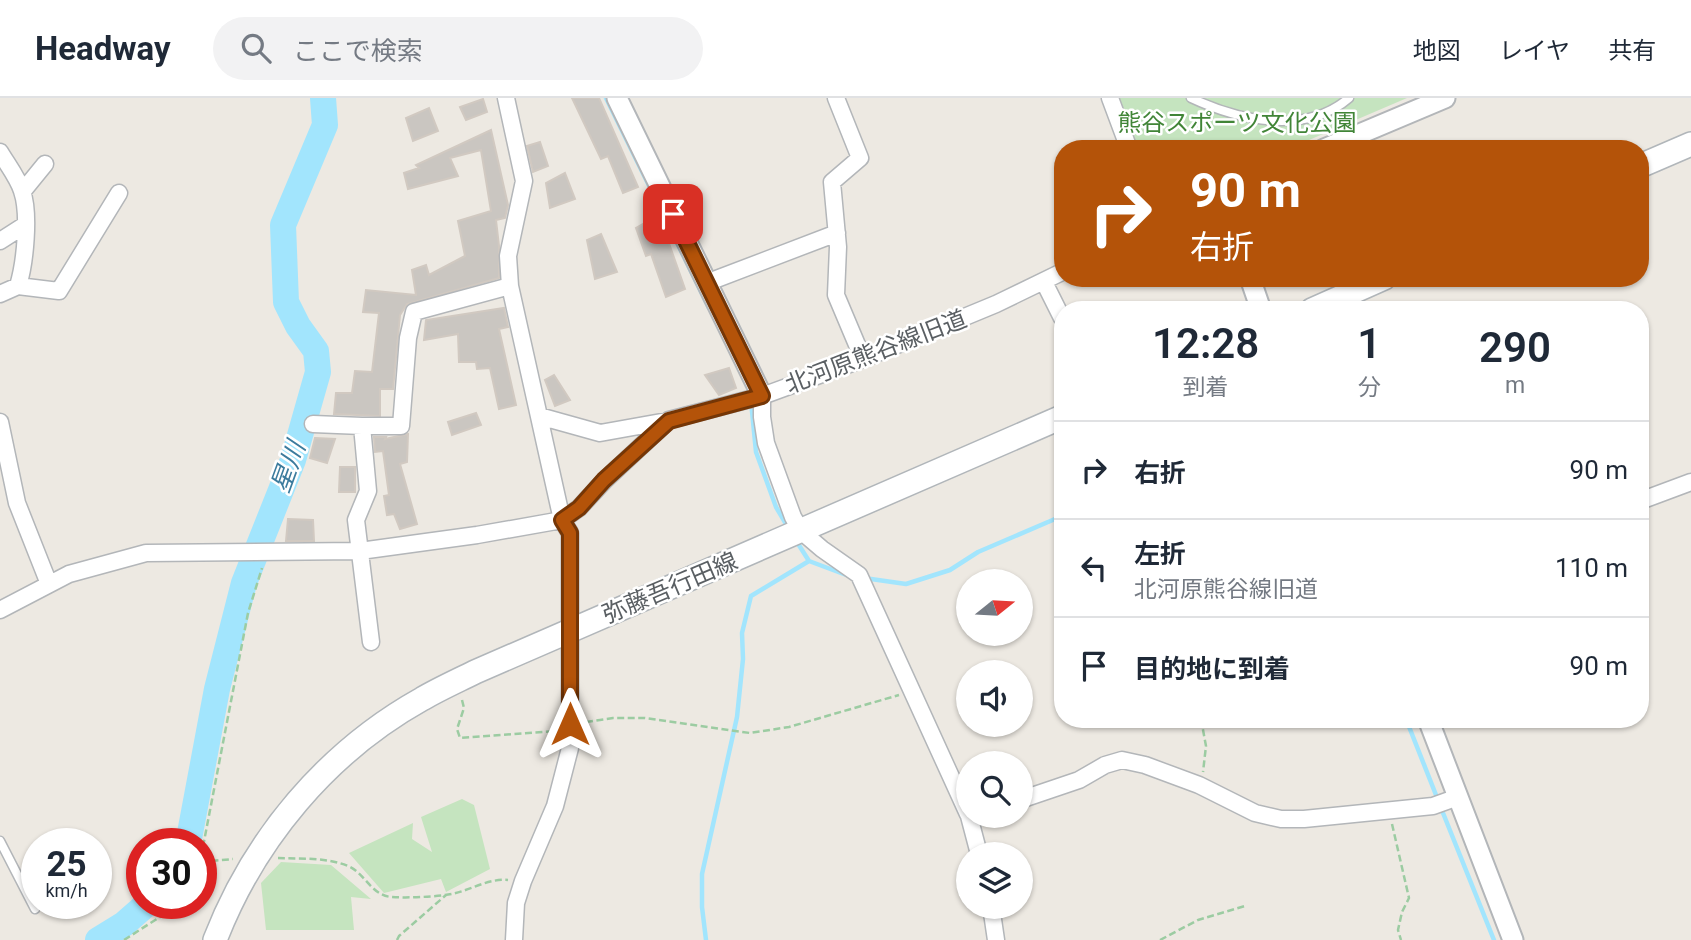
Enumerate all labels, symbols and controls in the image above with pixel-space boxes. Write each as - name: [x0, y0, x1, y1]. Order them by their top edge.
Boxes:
- search box: [213, 17, 703, 80]
- text: Headway: [35, 29, 171, 68]
- icon: search: [237, 29, 275, 67]
- text: ここで検索: [293, 36, 423, 66]
- text: 地図: [1413, 37, 1461, 65]
- text: レイヤ: [1499, 37, 1570, 65]
- text: 共有: [1608, 37, 1656, 65]
- park label: 熊谷スポーツ文化公園: [1117, 109, 1357, 137]
- text: 90 m: [1190, 162, 1301, 219]
- icon: right: [1075, 168, 1166, 259]
- pin: [643, 184, 703, 244]
- icon: arrive: [654, 195, 692, 233]
- text: 右折: [1190, 228, 1254, 266]
- street label: 北河原熊谷線旧道: [781, 305, 971, 399]
- text: 12:28: [1152, 319, 1259, 368]
- text: 1: [1357, 319, 1381, 368]
- text: 290: [1479, 323, 1551, 372]
- text: m: [1505, 372, 1525, 399]
- text: 到着: [1183, 374, 1229, 401]
- text: 分: [1358, 374, 1381, 401]
- water label: 星川: [265, 435, 312, 497]
- icon: right: [1075, 451, 1113, 489]
- text: 90 m: [1570, 455, 1628, 485]
- text: 右折: [1134, 458, 1186, 488]
- text: 左折: [1134, 539, 1186, 569]
- street label: 弥藤吾行田線: [598, 547, 742, 629]
- icon: left: [1075, 549, 1113, 587]
- text: 110 m: [1555, 553, 1628, 583]
- north arrow: [956, 569, 1032, 646]
- map controls: [956, 569, 1033, 919]
- text: 北河原熊谷線旧道: [1134, 576, 1318, 603]
- icon: arrive: [1075, 647, 1113, 685]
- text: 90 m: [1570, 651, 1628, 681]
- text: 目的地に到着: [1134, 654, 1290, 684]
- button: sound: [956, 660, 1033, 737]
- position arrow: [533, 687, 607, 761]
- button: search: [956, 751, 1033, 828]
- speed limit sign: 30: [126, 828, 217, 919]
- button: layers: [956, 842, 1033, 919]
- text: 25: [46, 844, 87, 885]
- text: km/h: [45, 880, 88, 901]

